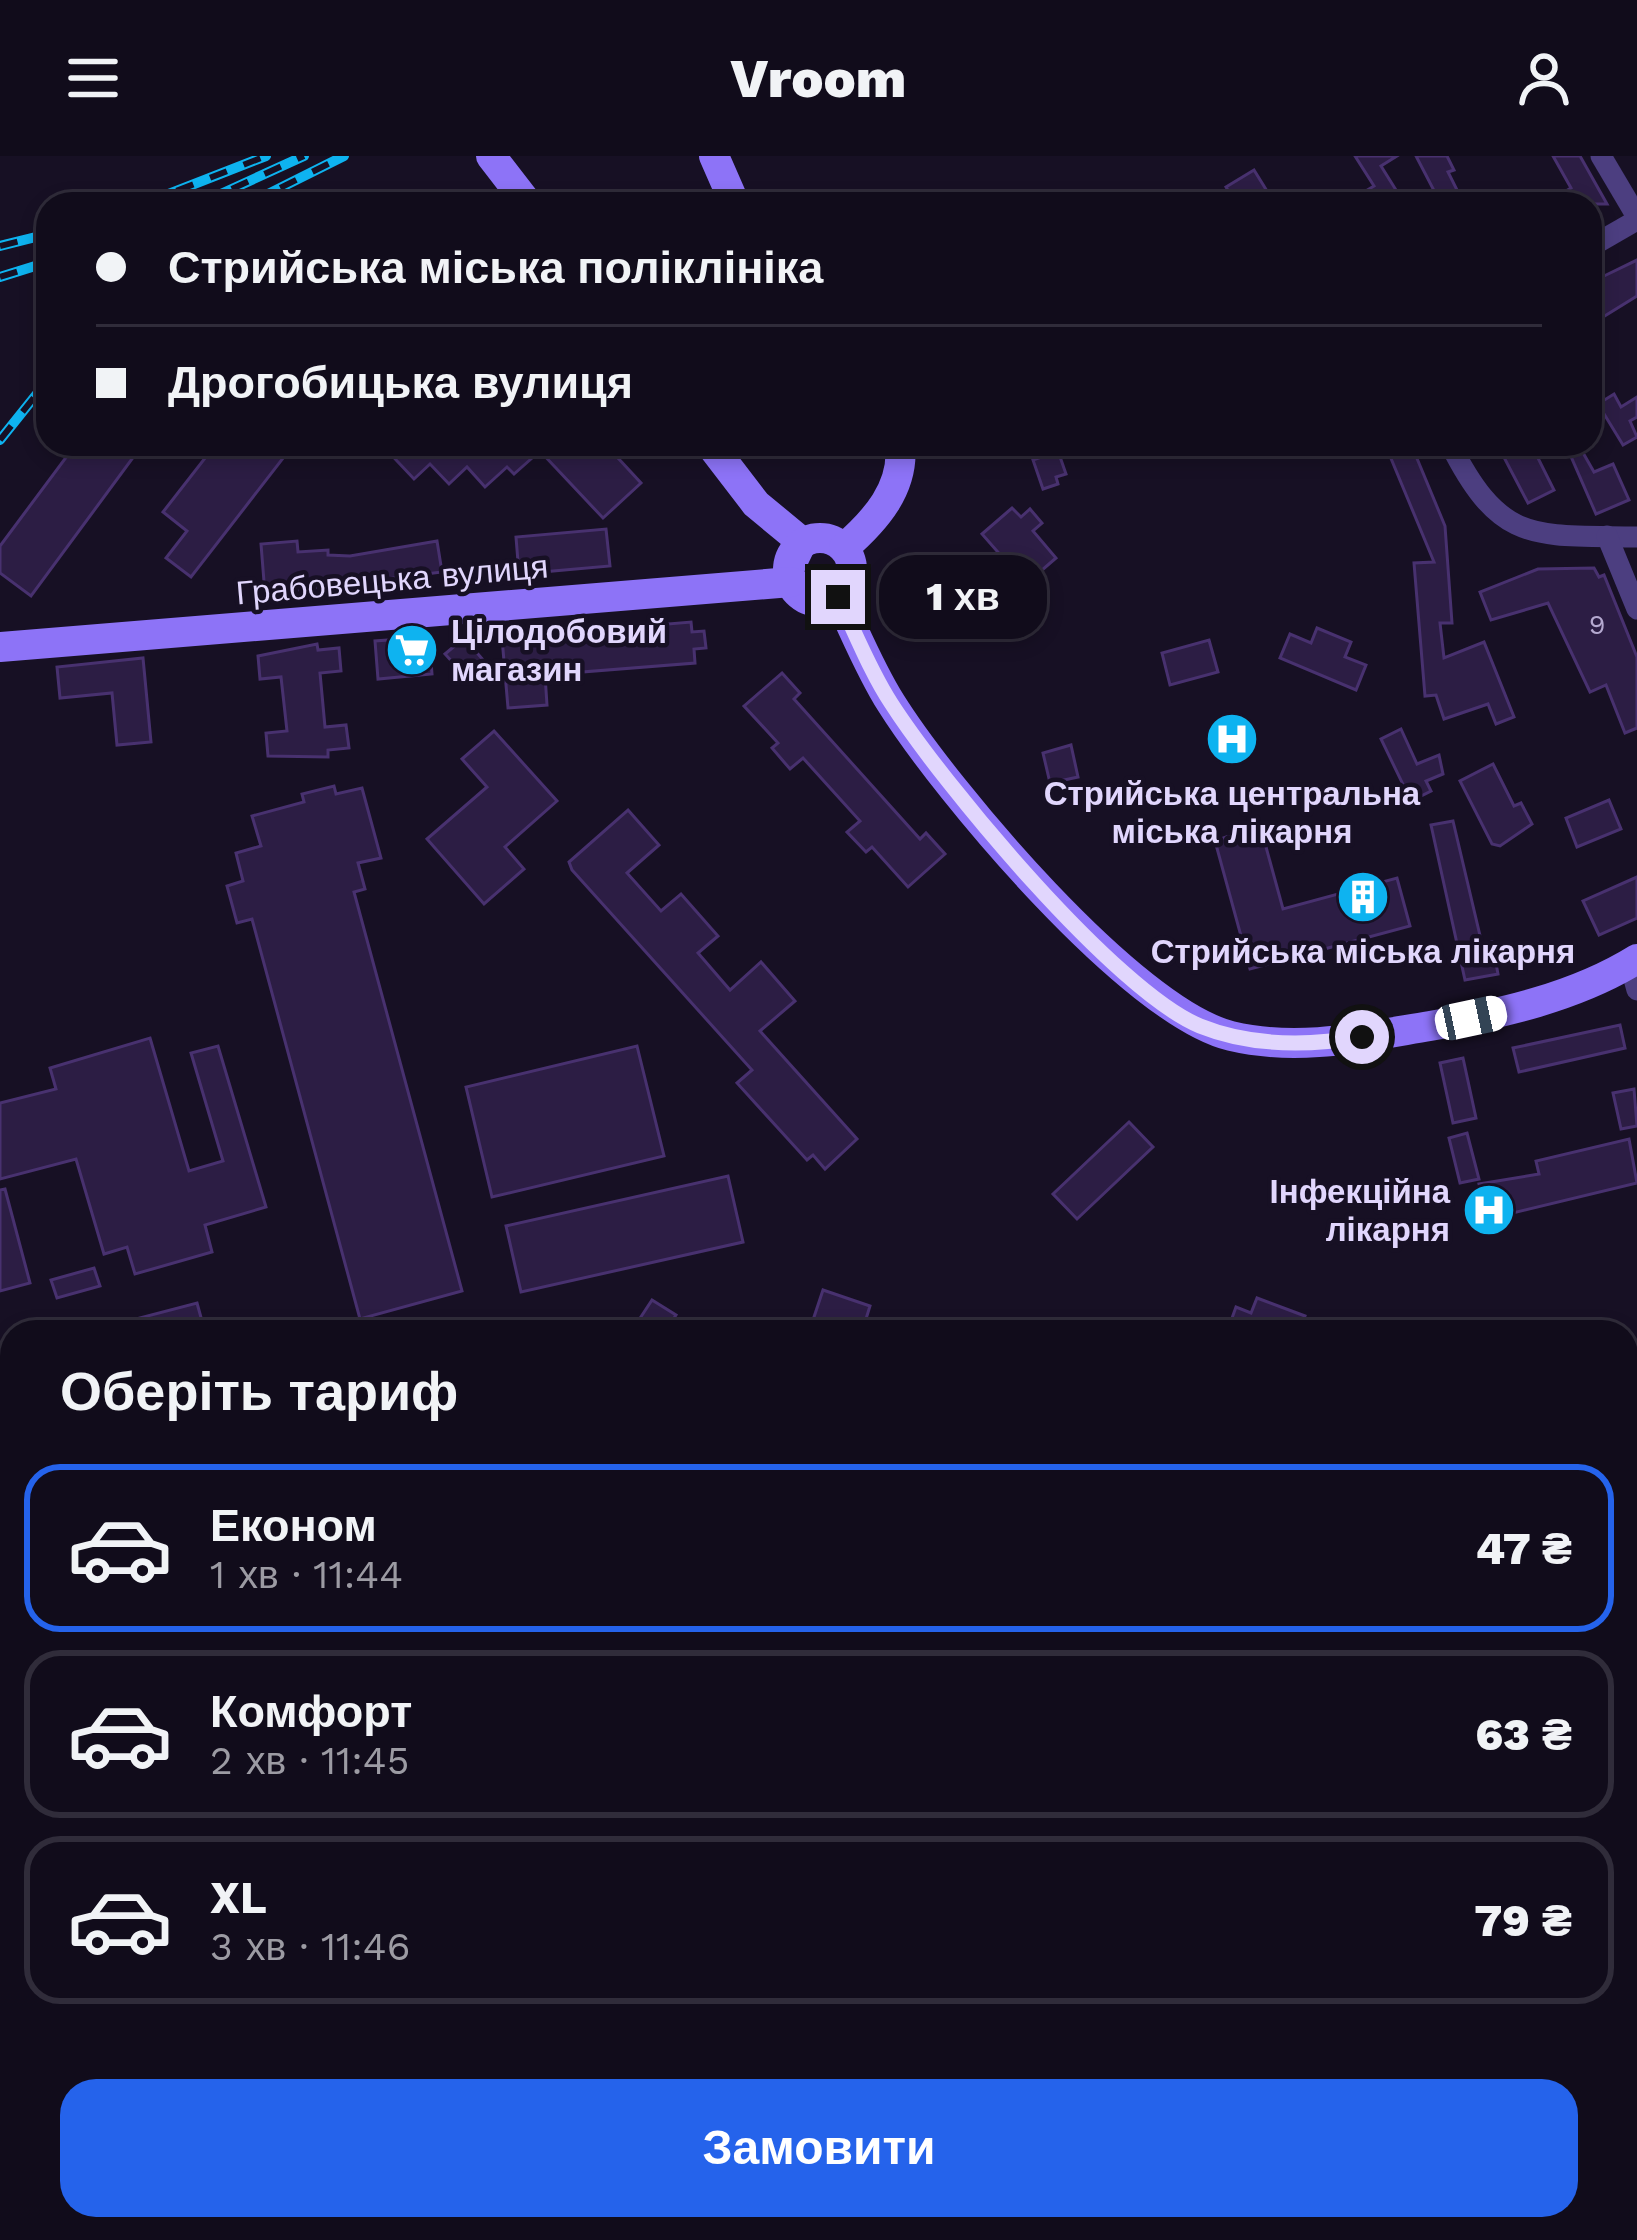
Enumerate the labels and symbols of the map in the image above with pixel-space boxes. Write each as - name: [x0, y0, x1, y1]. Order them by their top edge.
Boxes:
- street label: Грабовецька вулиця: [234, 546, 550, 613]
- callout: 1 хв: [880, 555, 1048, 639]
- route end: [811, 570, 865, 624]
- house number: 9: [1589, 609, 1605, 641]
- place label: Цілодобовий магазин: [451, 612, 667, 689]
- supermarket icon: Цілодобовий магазин: [384, 622, 440, 678]
- hospital icon: Стрийська центральна міська лікарня: [1204, 711, 1260, 767]
- place label: Стрийська центральна міська лікарня: [1044, 774, 1421, 851]
- building icon: Стрийська міська лікарня: [1335, 869, 1391, 925]
- place label: Стрийська міська лікарня: [1151, 932, 1575, 971]
- car: [1432, 993, 1510, 1043]
- route start: [1335, 1010, 1389, 1064]
- place label: Інфекційна лікарня: [1270, 1172, 1451, 1249]
- hospital icon: Інфекційна лікарня: [1461, 1182, 1517, 1238]

